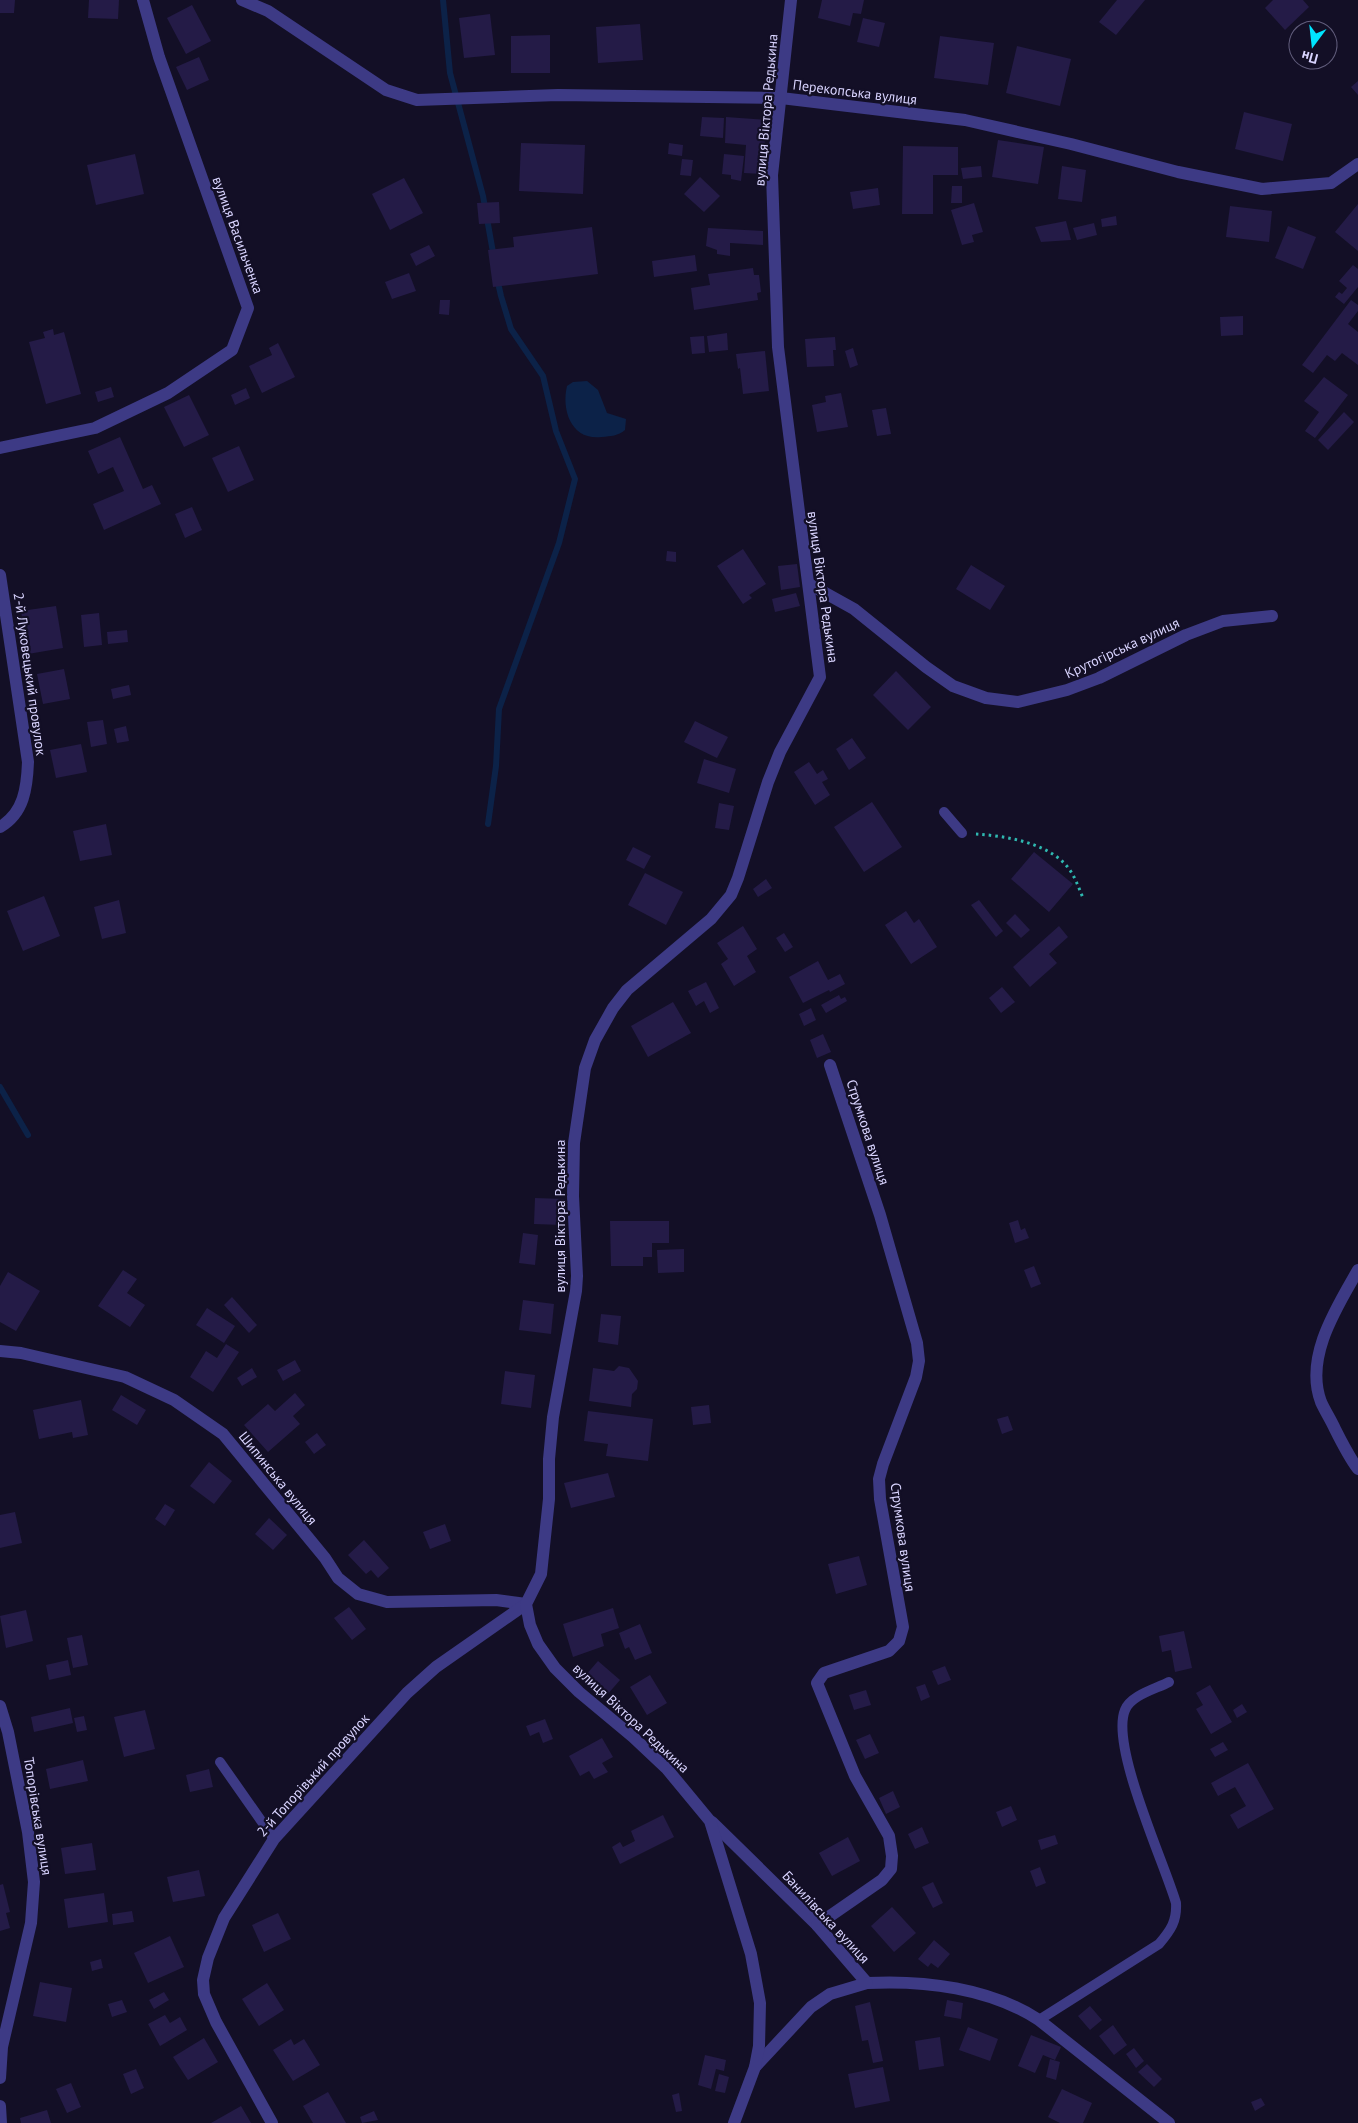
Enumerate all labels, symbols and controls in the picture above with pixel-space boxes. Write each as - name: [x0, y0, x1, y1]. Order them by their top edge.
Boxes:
- north arrow: [1288, 20, 1338, 70]
- street label: вулиця Віктора Редькина: [750, 33, 782, 187]
- text: Пн: [1299, 47, 1320, 68]
- street label: Перекопська вулиця: [792, 75, 918, 109]
- street label: вулиця Васильченка: [208, 174, 268, 296]
- street label: вулиця Віктора Редькина: [803, 510, 843, 664]
- street label: 2-й Луковецький провулок: [10, 591, 50, 757]
- street label: Крутогірська вулиця: [1062, 614, 1182, 682]
- street label: Струмкова вулиця: [842, 1077, 894, 1187]
- street label: вулиця Віктора Редькина: [551, 1140, 569, 1292]
- street label: Шипинська вулиця: [235, 1428, 321, 1528]
- street label: Струмкова вулиця: [886, 1481, 920, 1593]
- street label: вулиця Віктора Редькина: [569, 1659, 693, 1777]
- street label: 2-й Топорівький провулок: [253, 1709, 373, 1840]
- street label: Топорівська вулиця: [20, 1756, 56, 1876]
- street label: Банилівська вулиця: [778, 1867, 874, 1967]

